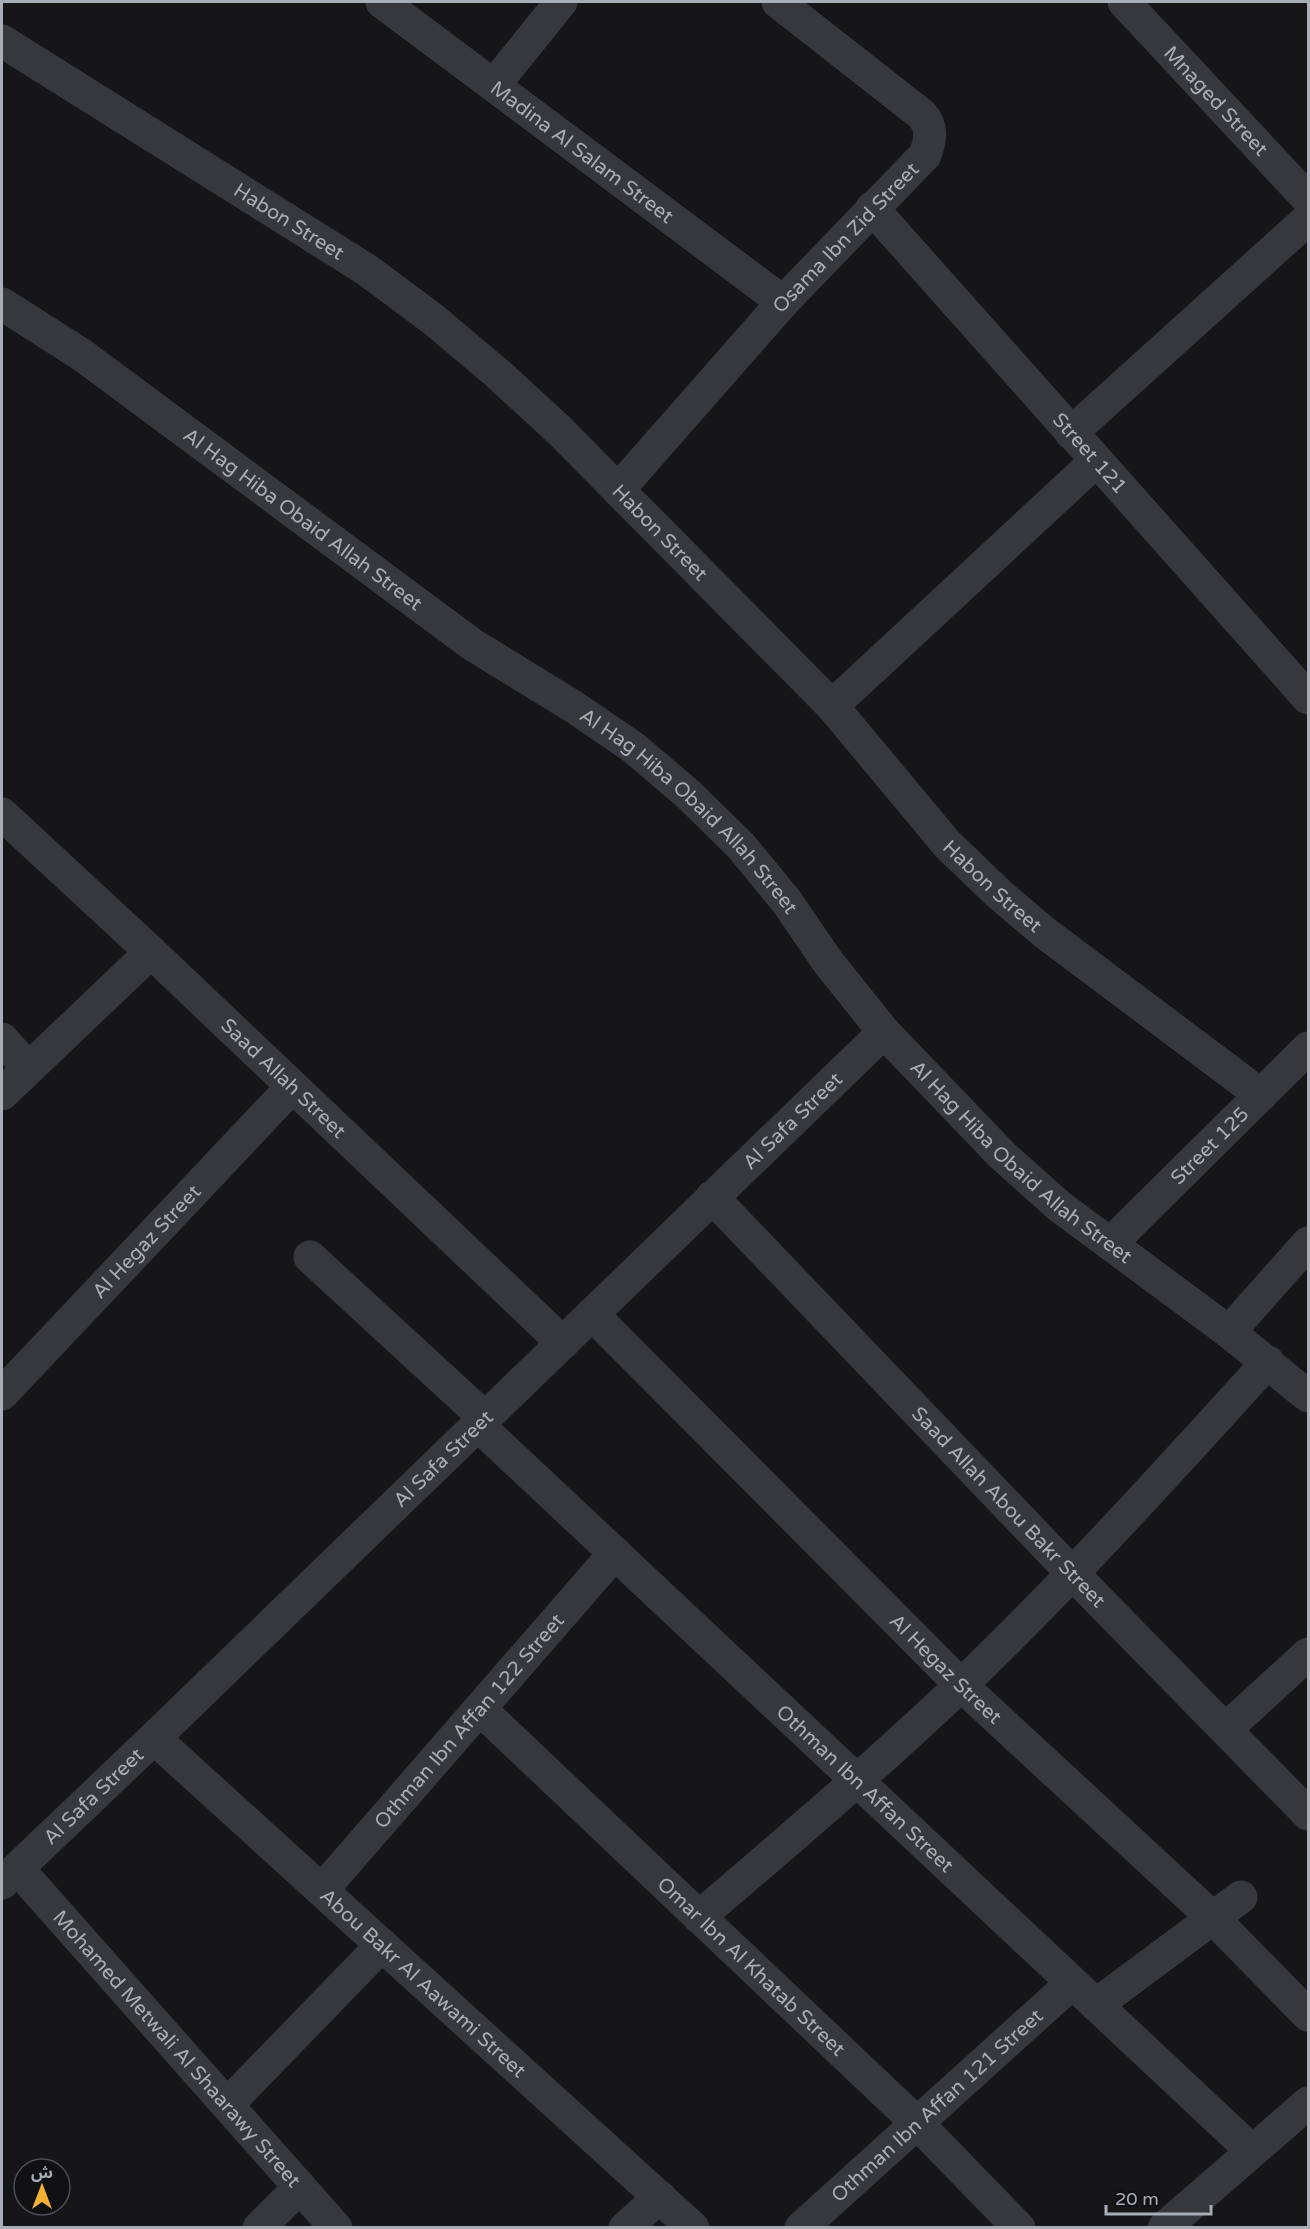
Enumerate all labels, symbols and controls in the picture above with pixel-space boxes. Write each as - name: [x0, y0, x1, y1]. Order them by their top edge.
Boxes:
- street label: Mnaged Street: [1158, 41, 1273, 162]
- street label: Madina Al Salam Street: [485, 76, 678, 229]
- street label: Osama Ibn Zid Street: [768, 158, 925, 318]
- street label: Habon Street: [229, 178, 349, 266]
- street label: Street 121: [1047, 408, 1132, 499]
- street label: Al Hag Hiba Obaid Allah Street: [178, 423, 427, 616]
- street label: Habon Street: [607, 480, 713, 586]
- street label: Al Hag Hiba Obaid Allah Street: [575, 704, 803, 919]
- street label: Habon Street: [937, 836, 1047, 938]
- street label: Saad Allah Street: [216, 1014, 351, 1144]
- street label: Al Hag Hiba Obaid Allah Street: [905, 1056, 1137, 1269]
- street label: Al Safa Street: [738, 1068, 848, 1175]
- street label: Street 125: [1166, 1102, 1254, 1190]
- street label: Al Hegaz Street: [88, 1180, 207, 1304]
- street label: Saad Allah Abou Bakr Street: [906, 1402, 1110, 1613]
- street label: Al Safa Street: [389, 1405, 499, 1513]
- street label: Othman Ibn Affan 122 Street: [370, 1609, 570, 1834]
- street label: Al Hegaz Street: [884, 1609, 1007, 1730]
- street label: Othman Ibn Affan Street: [771, 1700, 958, 1878]
- street label: Al Safa Street: [39, 1743, 149, 1850]
- street label: Omar Ibn Al Khatab Street: [652, 1872, 850, 2062]
- street label: Abou Bakr Al Aawami Street: [315, 1884, 531, 2083]
- street label: Mohamed Metwali Al Shaarawy Street: [47, 1906, 306, 2193]
- street label: Othman Ibn Affan 121 Street: [827, 2004, 1048, 2208]
- north arrow: [12, 2157, 72, 2217]
- text: ش: [31, 2163, 53, 2183]
- scale bar: [1106, 2178, 1211, 2216]
- text: 20 m: [1115, 2188, 1159, 2210]

